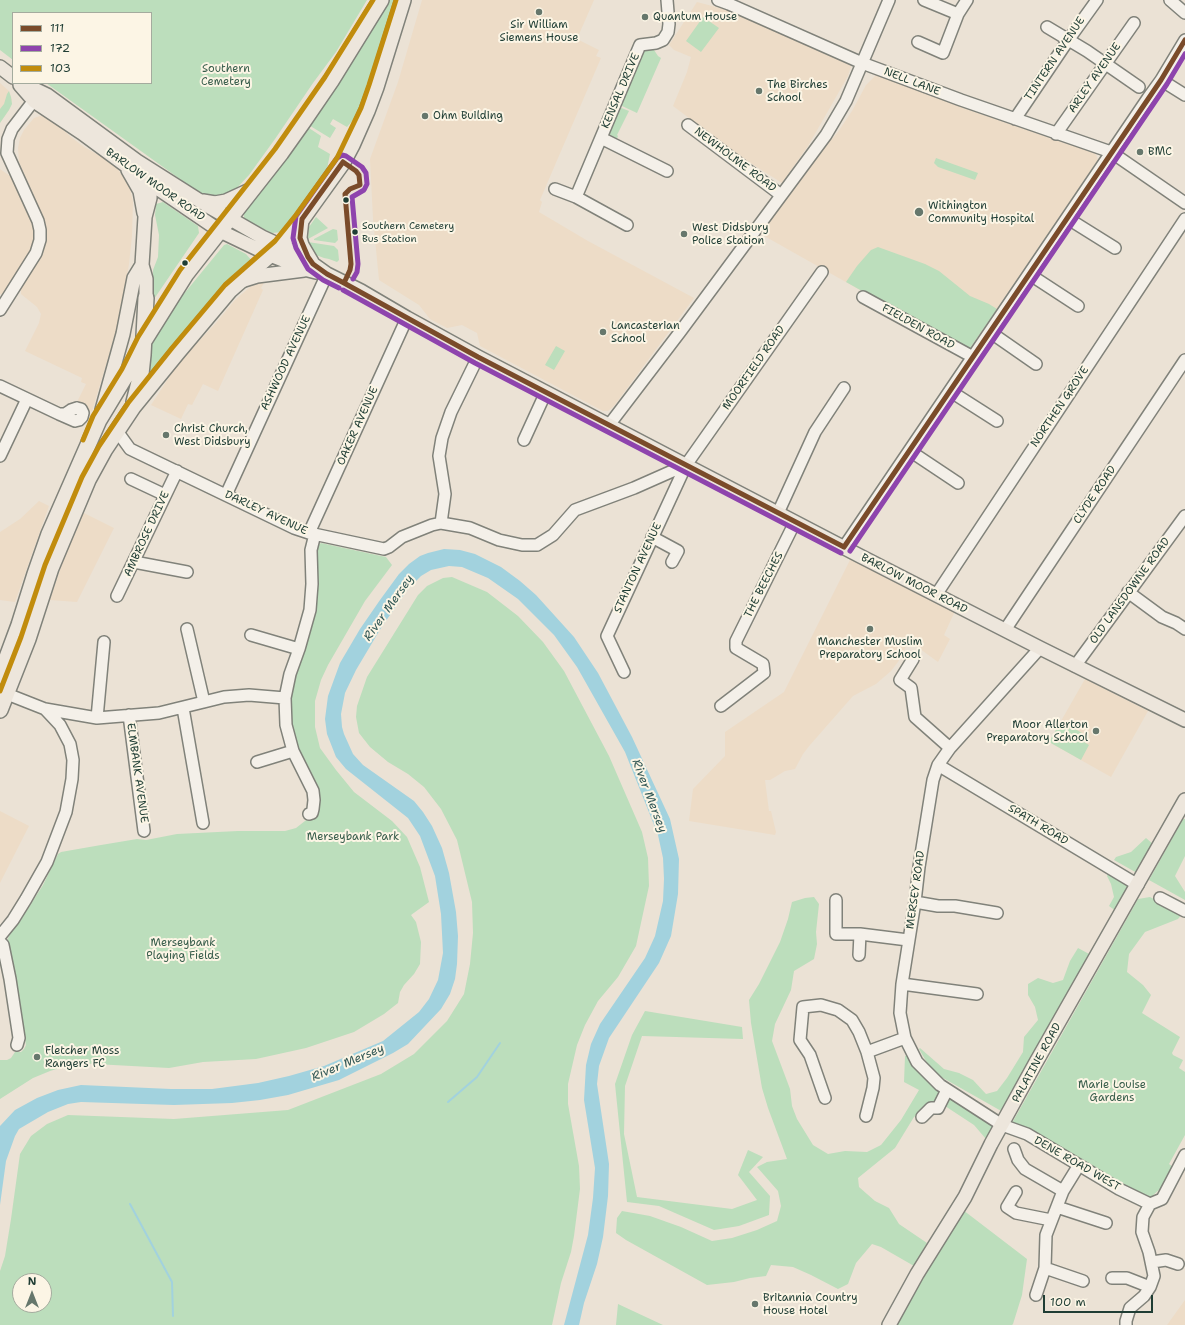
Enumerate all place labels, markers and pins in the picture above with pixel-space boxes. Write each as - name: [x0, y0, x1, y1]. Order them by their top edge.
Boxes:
- marker: Sir William Siemens House: [534, 7, 544, 17]
- place label: Quantum House: [653, 10, 737, 24]
- marker: Quantum House: [640, 12, 650, 22]
- place label: Sir William Siemens House: [500, 18, 578, 44]
- place label: The Birches School: [767, 78, 828, 104]
- marker: The Birches School: [754, 86, 764, 96]
- place label: Ohm Building: [433, 109, 503, 123]
- marker: Ohm Building: [420, 111, 430, 121]
- place label: BMC: [1148, 145, 1172, 159]
- marker: BMC: [1135, 147, 1145, 157]
- unlabelled marker: [341, 195, 351, 205]
- place label: Withington Community Hospital: [928, 199, 1034, 225]
- marker: Withington Community Hospital: [913, 206, 925, 218]
- place label: Southern Cemetery Bus Station: [362, 220, 454, 244]
- place label: West Didsbury Police Station: [692, 221, 768, 247]
- marker: Southern Cemetery Bus Station: [350, 227, 360, 237]
- marker: West Didsbury Police Station: [679, 229, 689, 239]
- unlabelled marker: [180, 258, 190, 268]
- place label: Lancasterian School: [611, 319, 680, 345]
- marker: Lancasterian School: [598, 327, 608, 337]
- place label: Christ Church, West Didsbury: [174, 422, 250, 448]
- marker: Christ Church, West Didsbury: [161, 430, 171, 440]
- marker: Manchester Muslim Preparatory School: [865, 624, 875, 634]
- place label: Manchester Muslim Preparatory School: [818, 635, 922, 661]
- place label: Moor Allerton Preparatory School: [986, 718, 1088, 744]
- marker: Moor Allerton Preparatory School: [1091, 726, 1101, 736]
- place label: Fletcher Moss Rangers FC: [45, 1044, 119, 1070]
- marker: Fletcher Moss Rangers FC: [32, 1052, 42, 1062]
- place label: Britannia Country House Hotel: [763, 1291, 857, 1317]
- marker: Britannia Country House Hotel: [750, 1299, 760, 1309]

